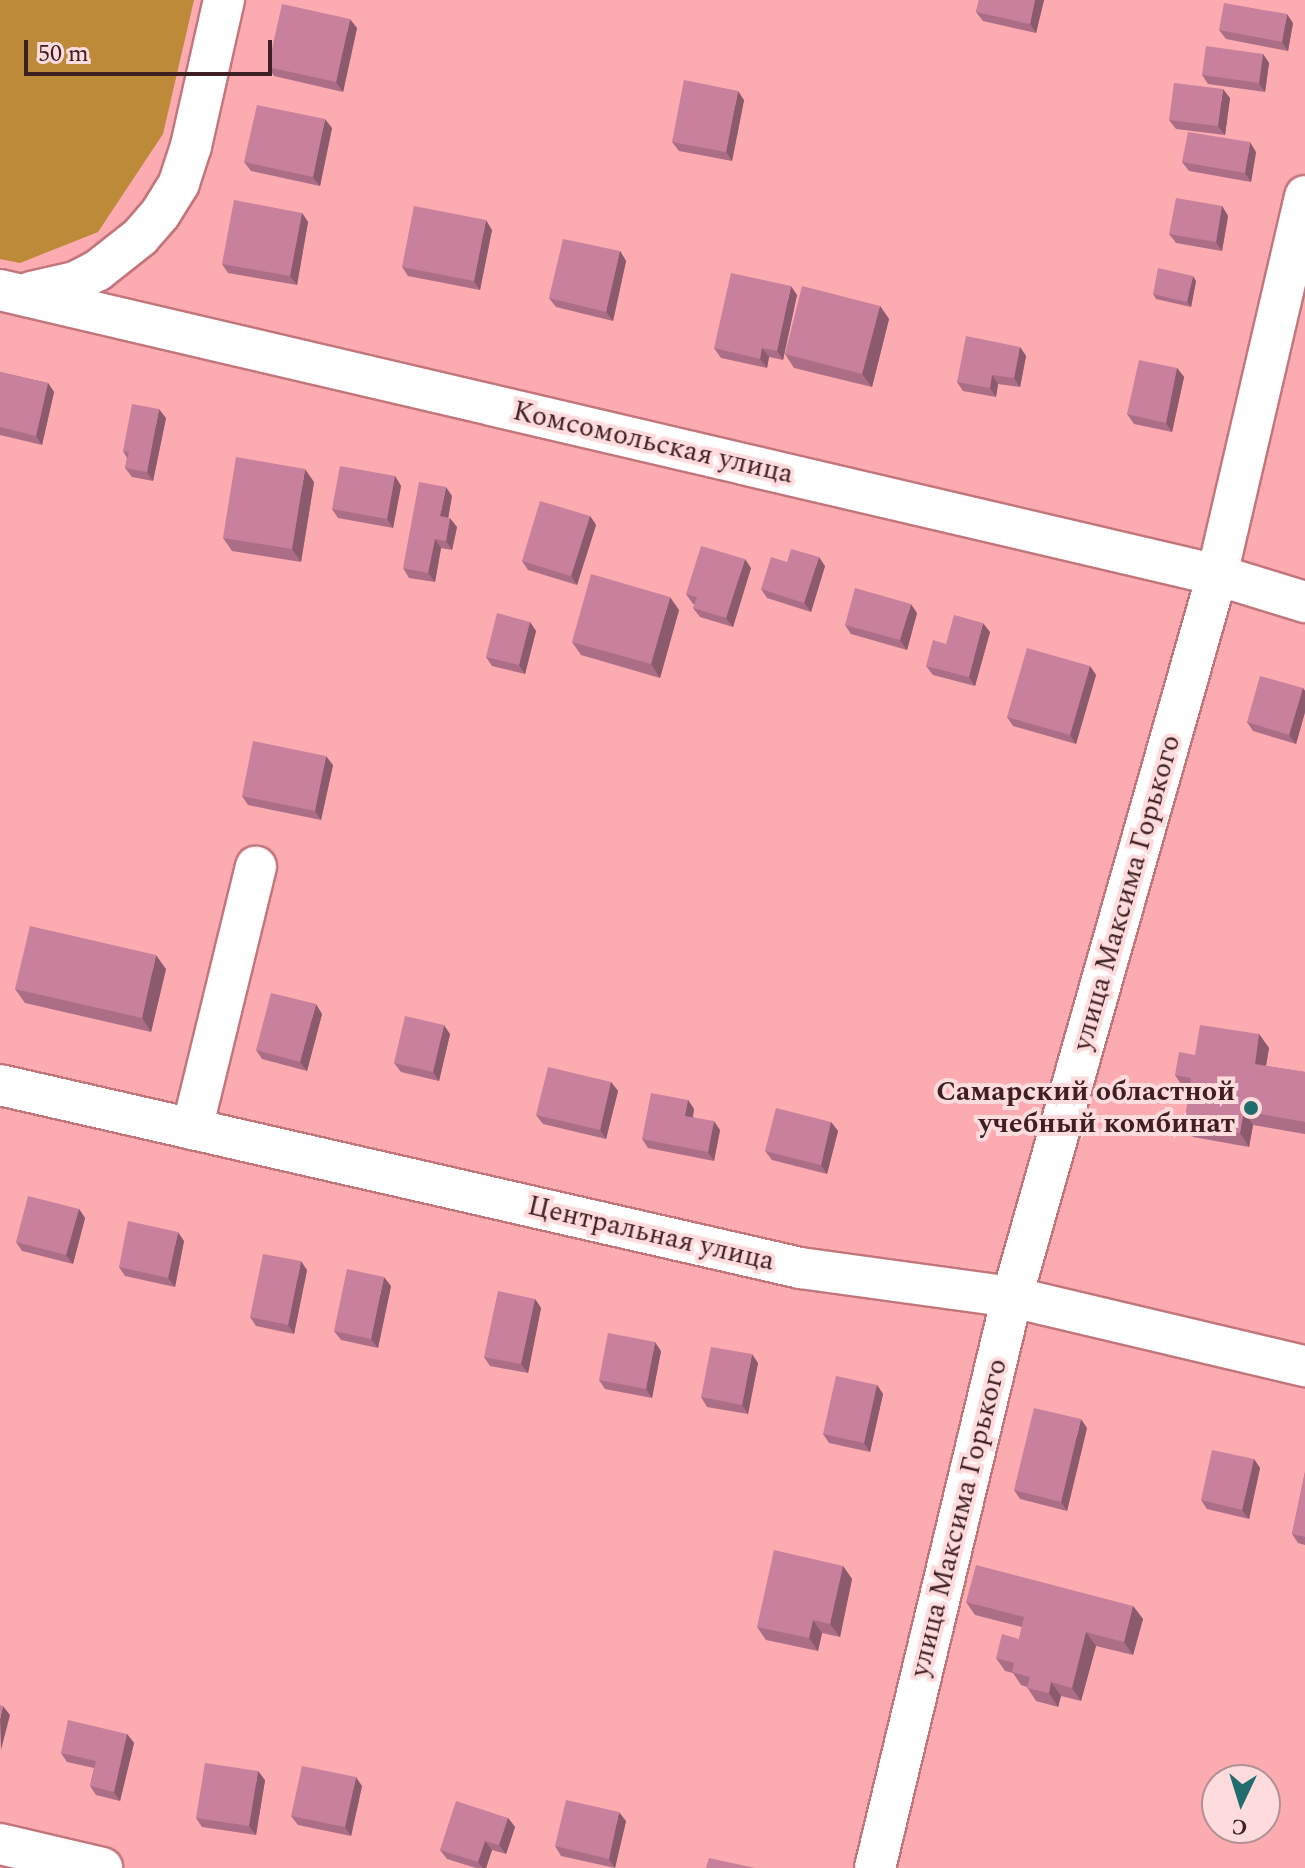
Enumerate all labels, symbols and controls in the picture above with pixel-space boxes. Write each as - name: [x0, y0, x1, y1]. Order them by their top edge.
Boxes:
- scale bar: [28, 24, 276, 74]
- text: 50 m: [38, 36, 89, 72]
- street label: Комсомольская улица: [510, 394, 796, 492]
- street label: улица Максима Горького: [1066, 731, 1188, 1055]
- place label: Самарский областной учебный комбинат: [936, 1075, 1235, 1141]
- marker: Самарский областной учебный комбинат: [1242, 1099, 1260, 1117]
- street label: Центральная улица: [524, 1189, 778, 1279]
- street label: улица Максима Горького: [903, 1355, 1015, 1681]
- north arrow: [1201, 1764, 1281, 1844]
- text: С: [1230, 1809, 1248, 1843]

